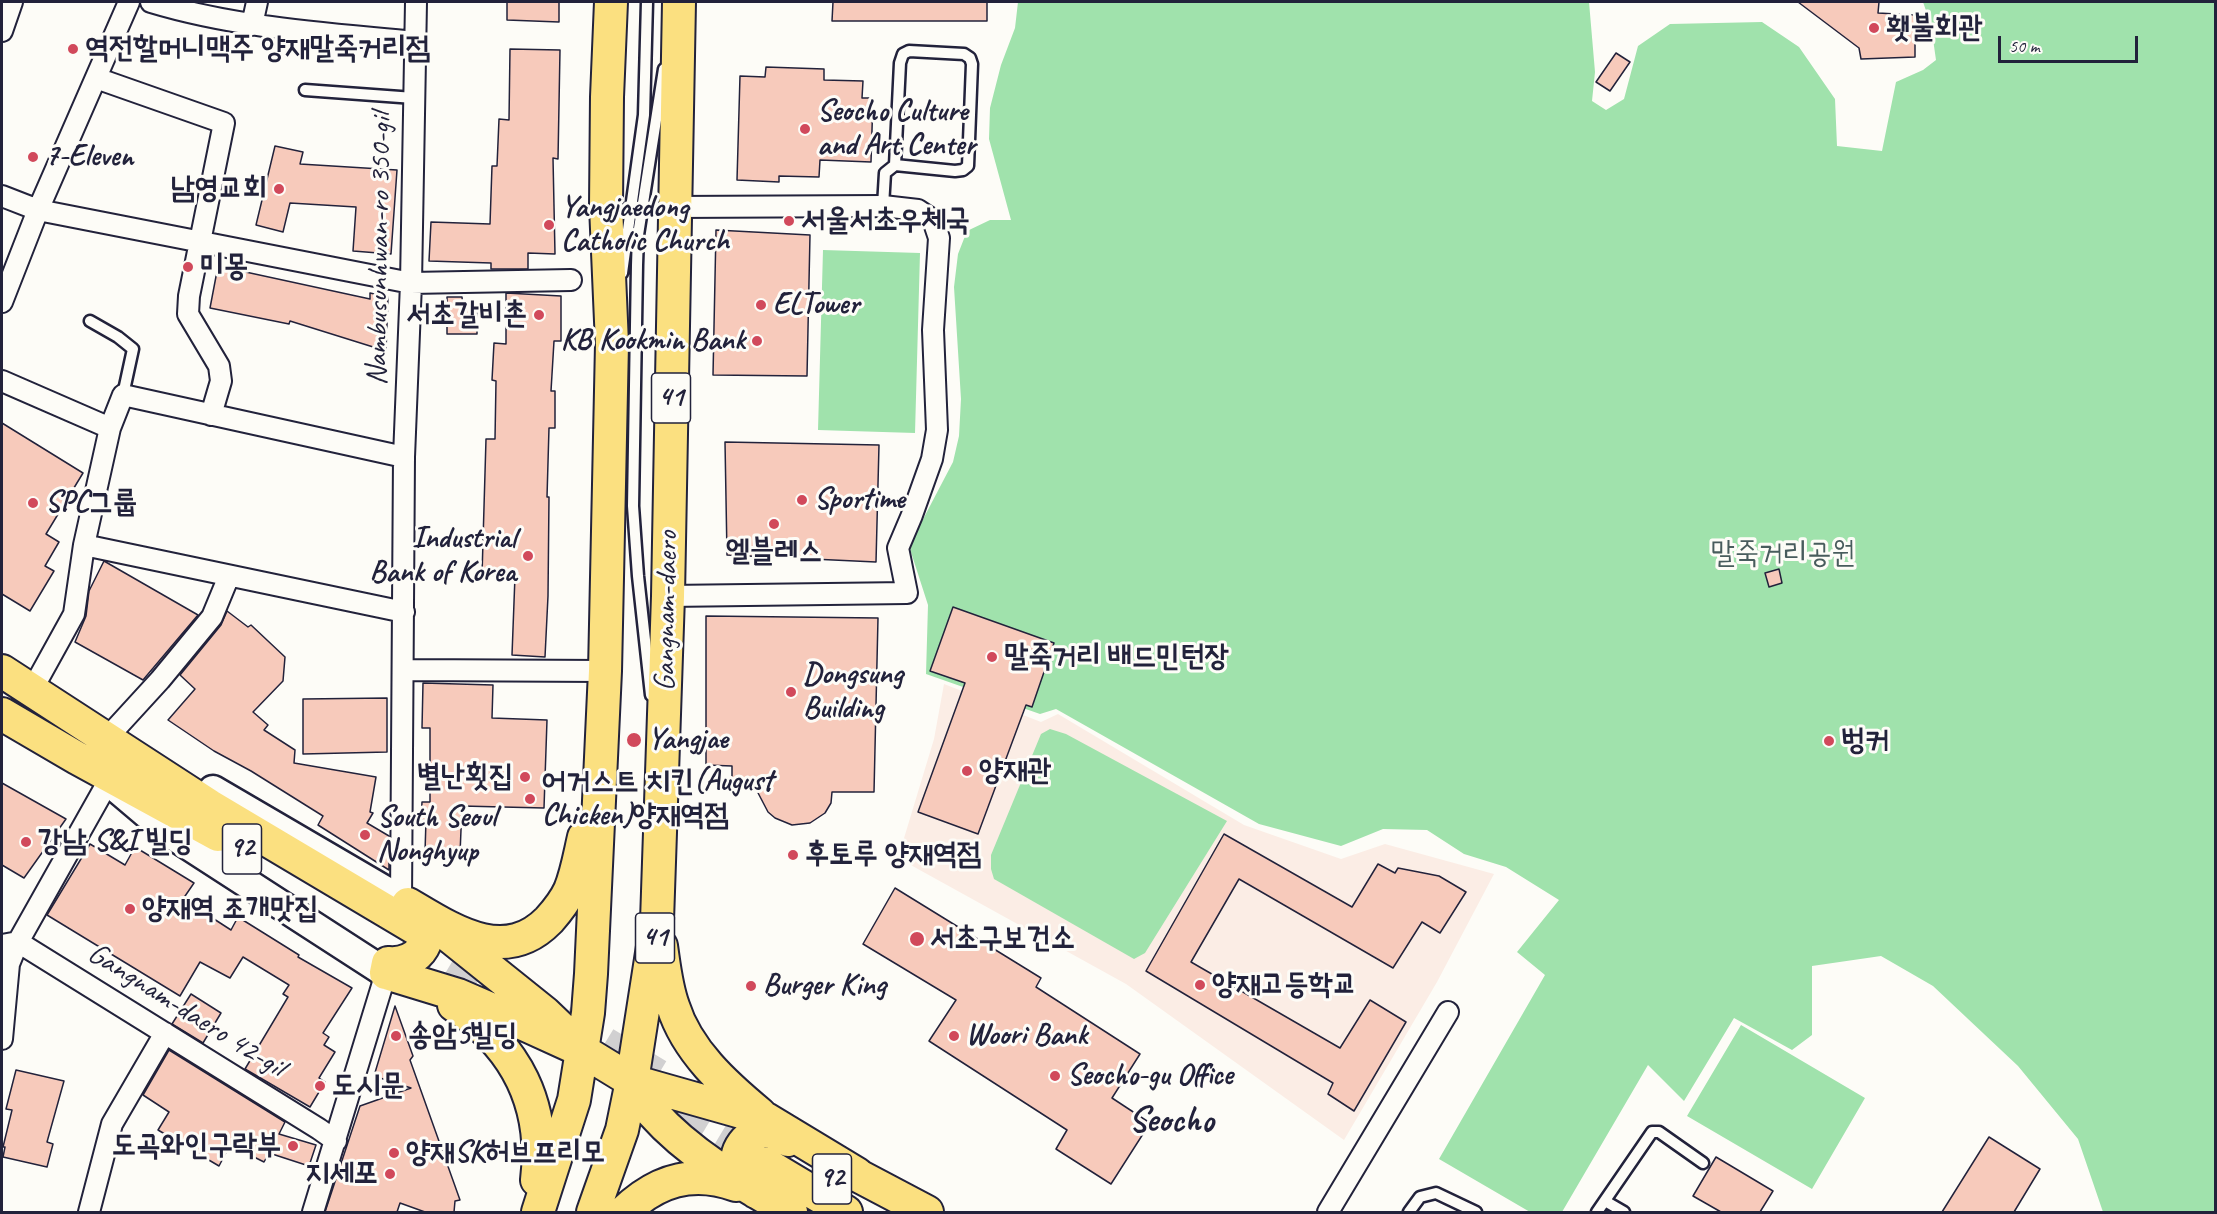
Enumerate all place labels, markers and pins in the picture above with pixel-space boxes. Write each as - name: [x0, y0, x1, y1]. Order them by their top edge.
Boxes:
- place label: 횃불회관: [1886, 10, 1983, 46]
- marker: 횃불회관: [1867, 21, 1881, 35]
- place label: 역전할머니맥주 양재말죽거리점: [85, 31, 430, 67]
- marker: 역전할머니맥주 양재말죽거리점: [66, 42, 80, 56]
- place label: Seocho Culture and Art Center: [817, 94, 975, 164]
- marker: Seocho Culture and Art Center: [798, 122, 812, 136]
- place label: 7-Eleven: [45, 139, 133, 175]
- marker: 7-Eleven: [26, 150, 40, 164]
- place label: 남영교회: [170, 171, 267, 207]
- marker: 남영교회: [272, 182, 286, 196]
- place label: Yangjaedong Catholic Church: [561, 190, 729, 260]
- place label: 서울서초우체국: [801, 203, 970, 239]
- marker: 서울서초우체국: [782, 214, 796, 228]
- marker: Yangjaedong Catholic Church: [542, 218, 556, 232]
- place label: 미몽: [200, 249, 248, 285]
- marker: 미몽: [181, 260, 195, 274]
- place label: ELTower: [773, 287, 859, 323]
- place label: 서초갈비촌: [406, 297, 527, 333]
- marker: ELTower: [754, 298, 768, 312]
- marker: 서초갈비촌: [532, 308, 546, 322]
- place label: KB Kookmin Bank: [561, 323, 745, 359]
- marker: KB Kookmin Bank: [750, 334, 764, 348]
- place label: Sportime: [814, 482, 905, 518]
- place label: SPC그룹: [45, 485, 137, 521]
- marker: Sportime: [795, 493, 809, 507]
- marker: SPC그룹: [26, 496, 40, 510]
- marker: 엘블레스: [767, 517, 781, 531]
- place label: Industrial Bank of Korea: [370, 521, 516, 592]
- place label: 엘블레스: [726, 534, 822, 570]
- marker: Industrial Bank of Korea: [521, 549, 535, 563]
- place label: 말죽거리 배드민턴장: [1004, 639, 1229, 675]
- marker: 말죽거리 배드민턴장: [985, 650, 999, 664]
- place label: Dongsung Building: [803, 657, 903, 728]
- marker: Dongsung Building: [784, 685, 798, 699]
- place label: Yangjae: [648, 722, 728, 758]
- place label: 벙커: [1841, 723, 1889, 759]
- marker: Yangjae: [625, 731, 643, 749]
- marker: 벙커: [1822, 734, 1836, 748]
- place label: 양재관: [979, 753, 1051, 789]
- place label: 별난횟집: [416, 759, 513, 795]
- place label: 어거스트 치킨(August Chicken)양재역점: [542, 764, 773, 834]
- marker: 양재관: [960, 764, 974, 778]
- marker: 별난횟집: [518, 770, 532, 784]
- marker: 어거스트 치킨(August Chicken)양재역점: [523, 792, 537, 806]
- place label: South Seoul Nonghyup: [377, 800, 496, 870]
- place label: 강남 S&I 빌딩: [38, 824, 193, 860]
- marker: South Seoul Nonghyup: [358, 828, 372, 842]
- marker: 강남 S&I 빌딩: [19, 835, 33, 849]
- place label: 후토루 양재역점: [805, 837, 981, 873]
- marker: 후토루 양재역점: [786, 848, 800, 862]
- place label: 양재역 조개맛집: [142, 891, 318, 927]
- marker: 양재역 조개맛집: [123, 902, 137, 916]
- place label: 서초구보건소: [930, 921, 1075, 957]
- marker: 서초구보건소: [908, 930, 926, 948]
- place label: 양재고등학교: [1212, 967, 1357, 1003]
- place label: Burger King: [763, 968, 886, 1004]
- marker: 양재고등학교: [1193, 978, 1207, 992]
- marker: Burger King: [744, 979, 758, 993]
- place label: 송암5빌딩: [408, 1018, 518, 1054]
- place label: Woori Bank: [966, 1018, 1087, 1054]
- marker: 송암5빌딩: [389, 1029, 403, 1043]
- marker: Woori Bank: [947, 1029, 961, 1043]
- place label: Seocho-gu Office: [1067, 1058, 1233, 1094]
- place label: 도시문: [332, 1068, 404, 1104]
- marker: Seocho-gu Office: [1048, 1069, 1062, 1083]
- marker: 도시문: [313, 1079, 327, 1093]
- place label: 도곡와인구락부: [112, 1128, 281, 1164]
- place label: 양재SK허브프리모: [406, 1135, 605, 1171]
- marker: 도곡와인구락부: [286, 1139, 300, 1153]
- marker: 양재SK허브프리모: [387, 1146, 401, 1160]
- place label: 지세포: [306, 1156, 378, 1192]
- marker: 지세포: [383, 1167, 397, 1181]

